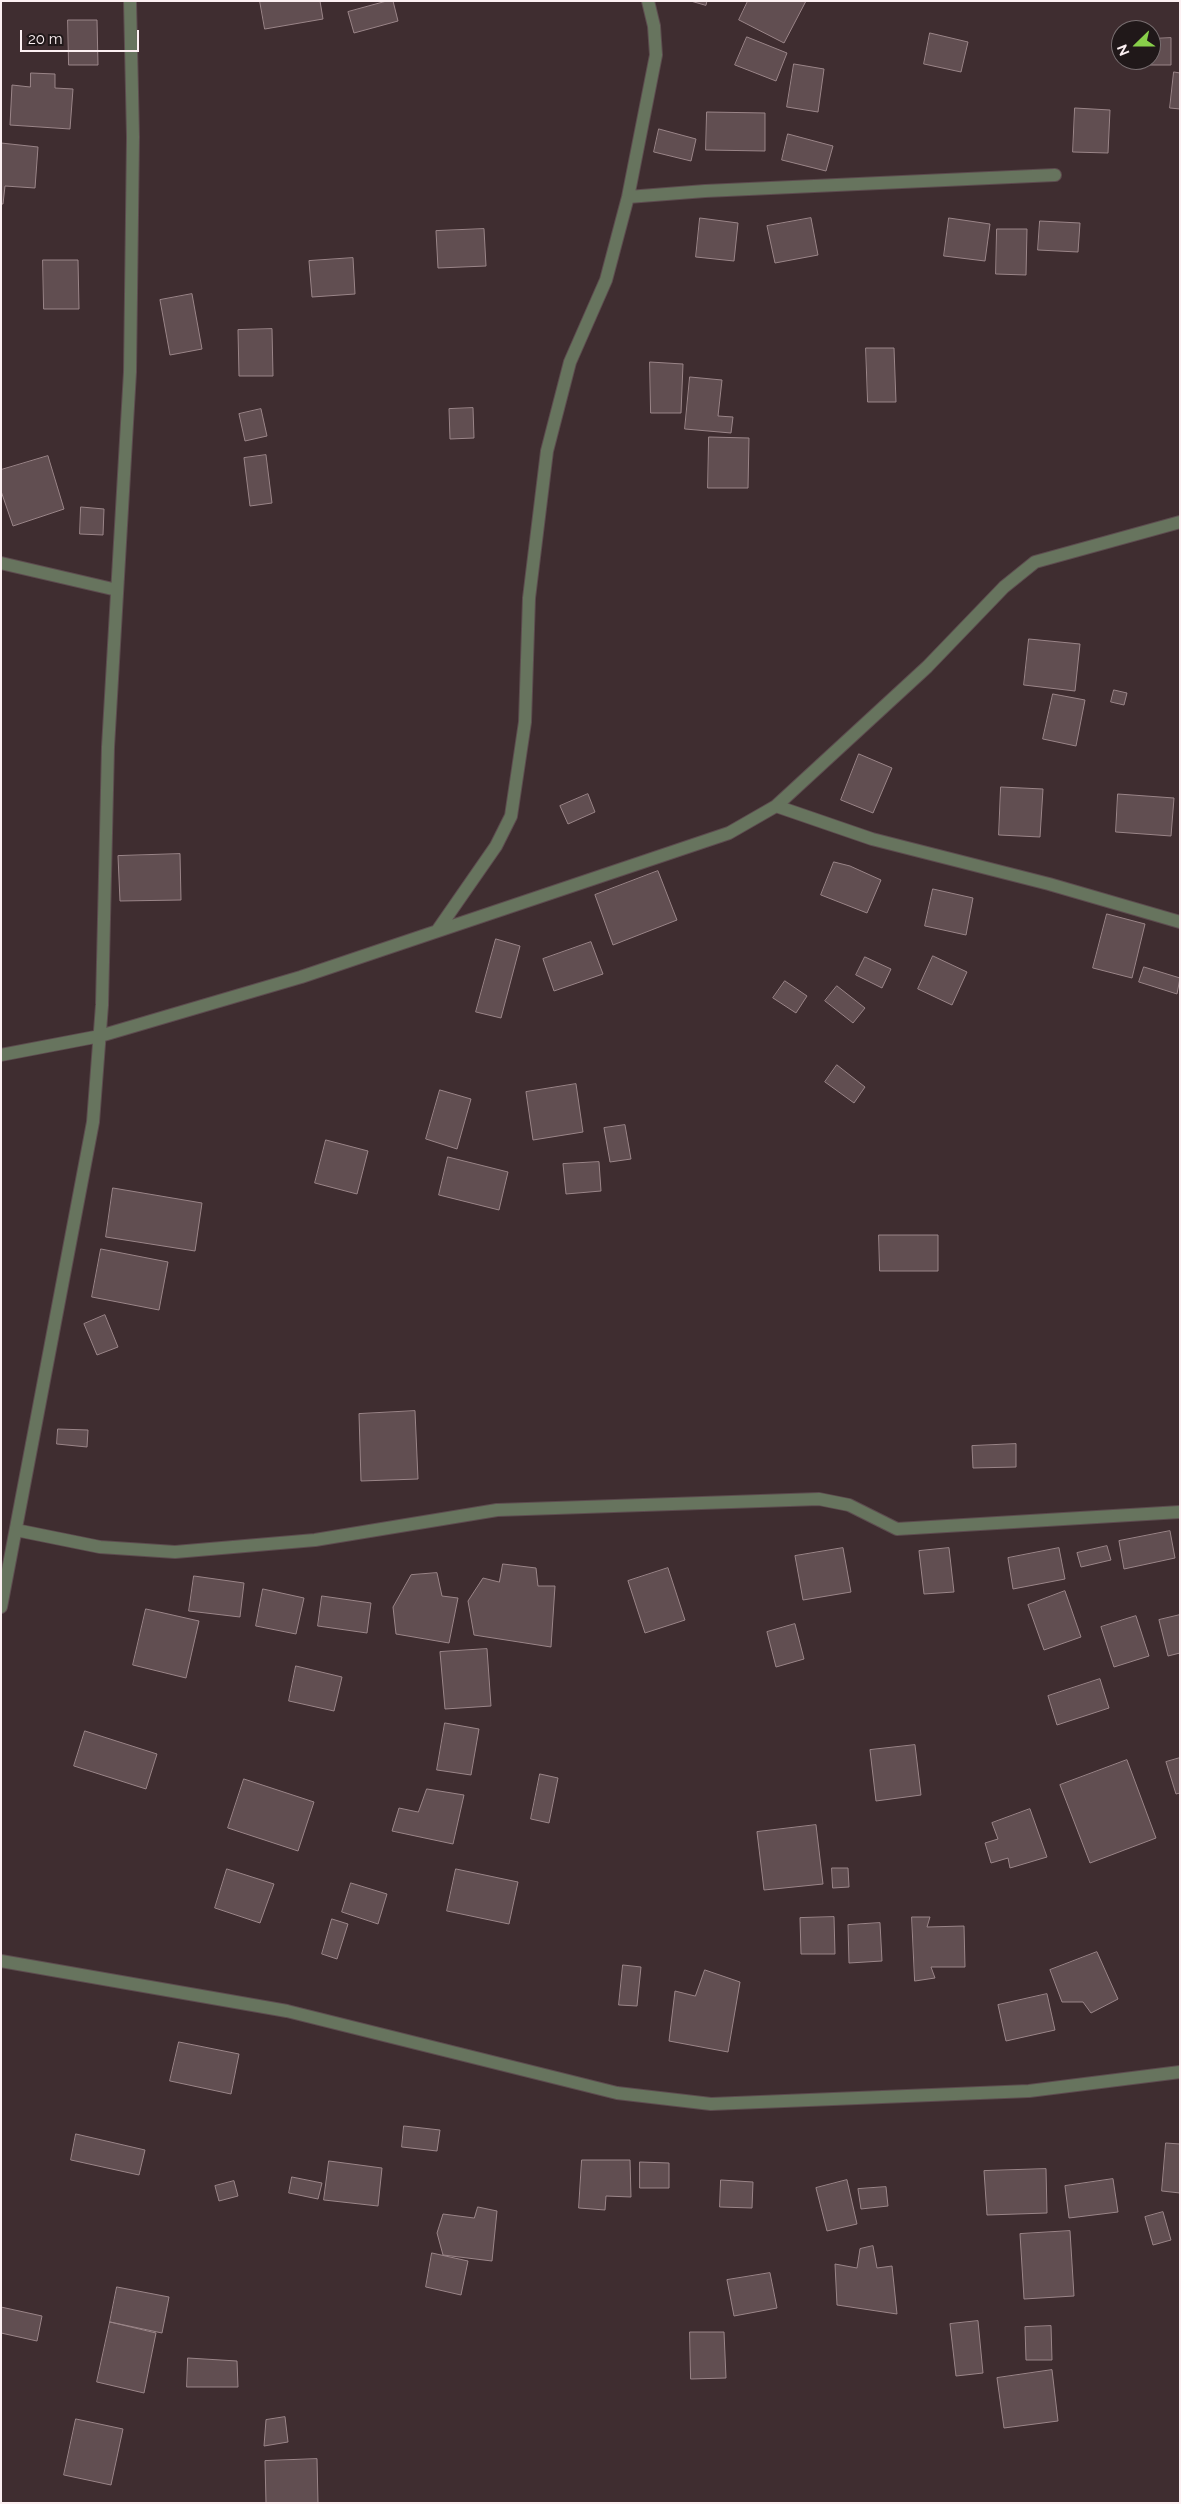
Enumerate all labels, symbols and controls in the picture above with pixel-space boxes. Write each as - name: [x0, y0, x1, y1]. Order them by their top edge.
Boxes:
- scale bar: [22, 20, 141, 52]
- north arrow: [1111, 20, 1161, 70]
- text: 20 m: [28, 30, 63, 48]
- text: N: [1114, 42, 1132, 58]

